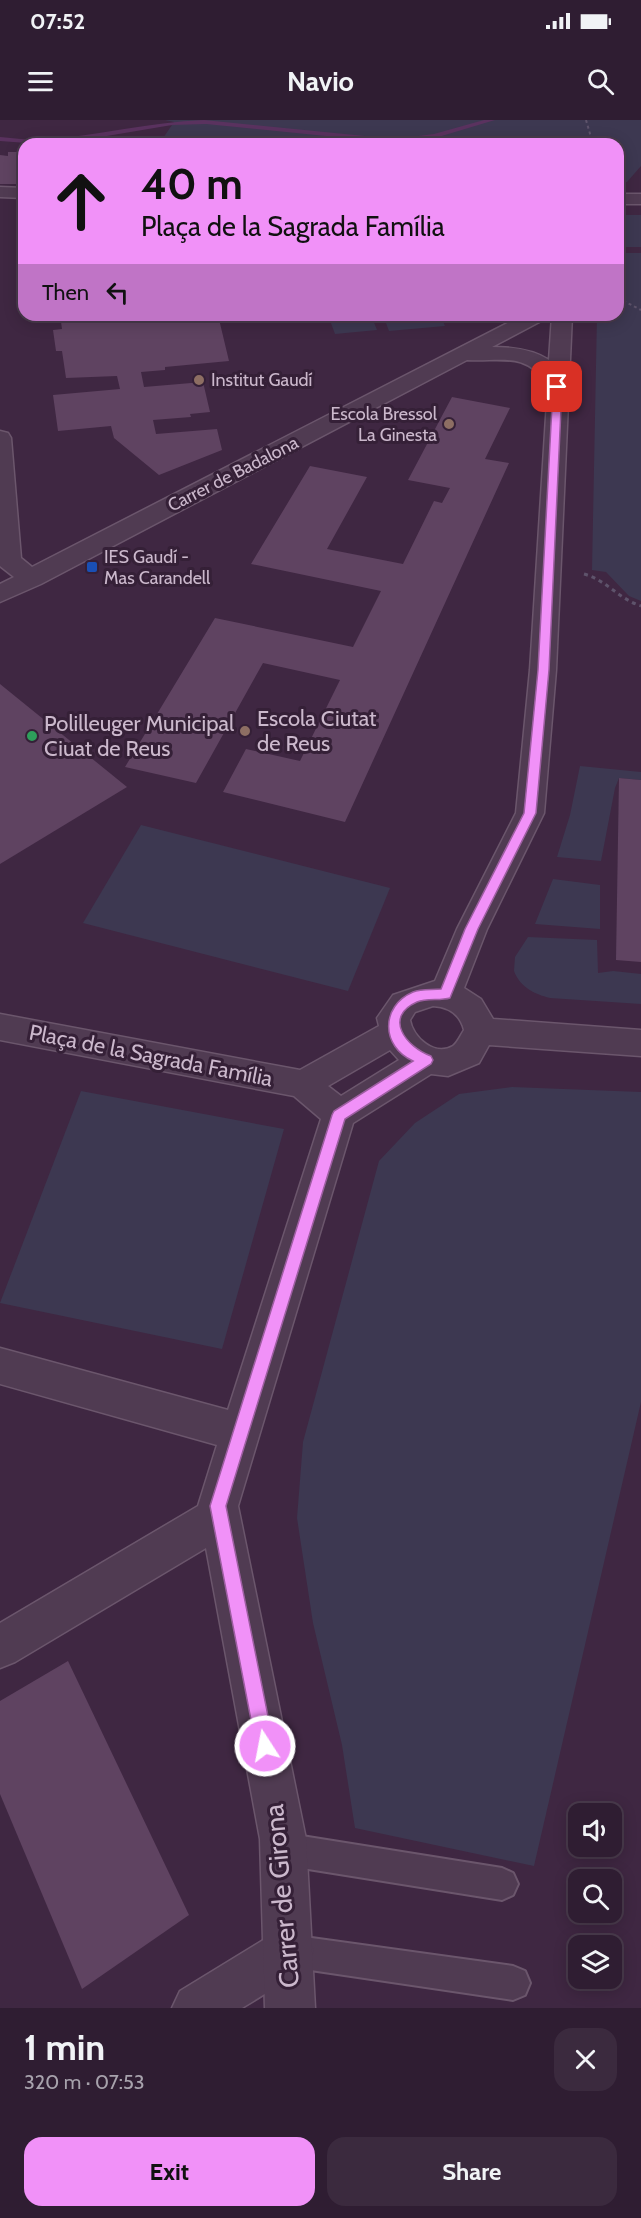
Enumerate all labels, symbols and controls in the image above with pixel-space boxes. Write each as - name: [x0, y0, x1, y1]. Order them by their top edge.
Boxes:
- text: 07:52: [30, 8, 85, 35]
- icon: menu: [24, 65, 57, 98]
- text: Navio: [287, 65, 354, 98]
- icon: search: [584, 65, 617, 98]
- text: 40 m: [141, 158, 243, 210]
- icon: ahead: [42, 162, 120, 240]
- text: Plaça de la Sagrada Família: [141, 210, 445, 243]
- icon: left: [101, 276, 134, 309]
- text: Then: [42, 279, 89, 306]
- pin: [531, 361, 582, 412]
- place label: Institut Gaudí: [211, 369, 313, 391]
- icon: arrive: [540, 370, 573, 403]
- marker: Institut Gaudí: [192, 373, 206, 387]
- place label: Escola Bressol La Ginesta: [330, 403, 438, 446]
- marker: Escola Bressol La Ginesta: [442, 417, 456, 431]
- street label: Carrer de Badalona: [164, 431, 302, 516]
- place label: IES Gaudí - Mas Carandell: [104, 546, 211, 589]
- marker: IES Gaudí - Mas Carandell: [85, 560, 99, 574]
- place label: Escola Ciutat de Reus: [257, 705, 377, 757]
- place label: Polilleuger Municipal Ciuat de Reus: [44, 710, 235, 762]
- marker: Escola Ciutat de Reus: [238, 724, 252, 738]
- marker: Polilleuger Municipal Ciuat de Reus: [25, 729, 39, 743]
- street label: Plaça de la Sagrada Família: [27, 1019, 275, 1092]
- position arrow: [233, 1714, 297, 1778]
- street label: Carrer de Girona: [257, 1803, 306, 1989]
- map controls: [568, 1803, 622, 1989]
- button: sound: [568, 1803, 622, 1857]
- button: search: [568, 1869, 622, 1923]
- button: layers: [568, 1935, 622, 1989]
- text: 1 min: [24, 2025, 105, 2069]
- button: close: [554, 2028, 617, 2091]
- text: 320 m · 07:53: [24, 2070, 145, 2094]
- button: Exit: [24, 2137, 315, 2206]
- button: Share: [327, 2137, 617, 2206]

